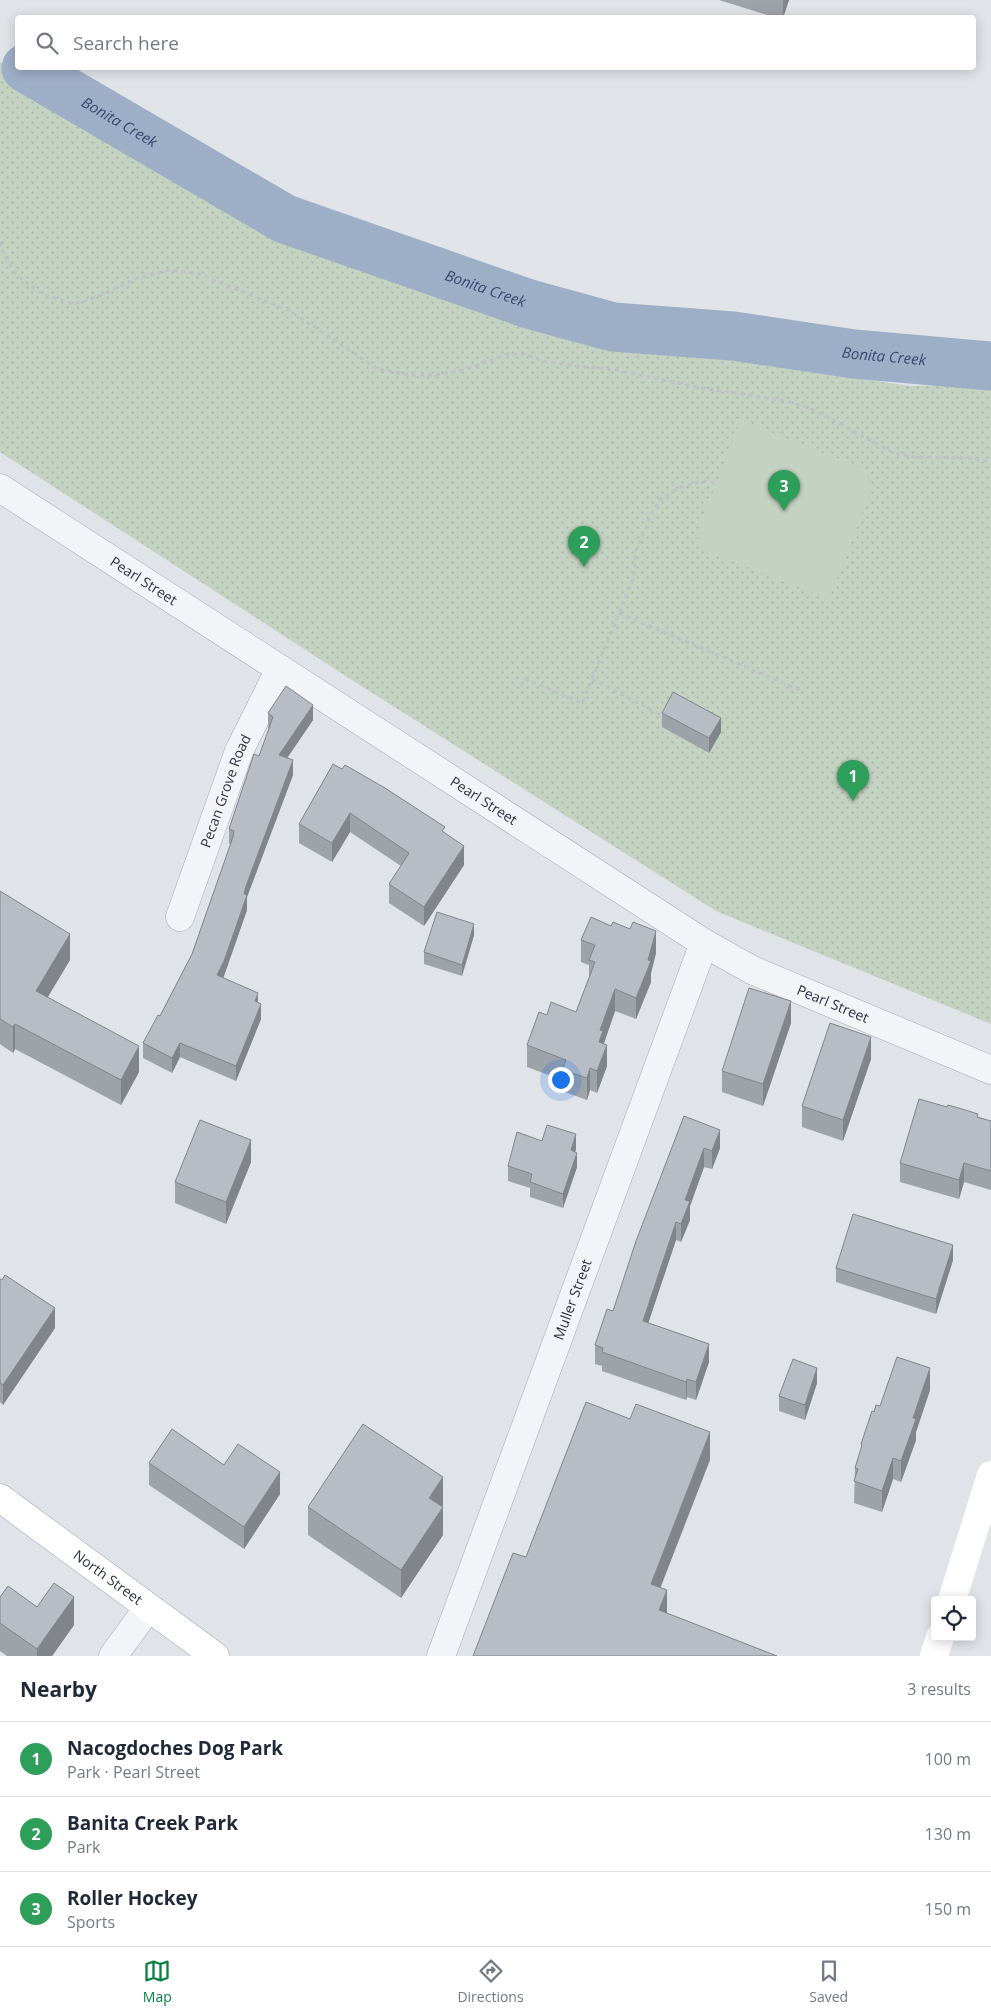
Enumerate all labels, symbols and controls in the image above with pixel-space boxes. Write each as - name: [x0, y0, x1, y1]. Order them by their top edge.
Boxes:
- search box: [15, 15, 976, 70]
- icon: search: [33, 29, 61, 57]
- text: Search here: [73, 30, 179, 56]
- water label: Bonita Creek: [78, 92, 162, 152]
- water label: Bonita Creek: [443, 265, 529, 311]
- water label: Bonita Creek: [841, 341, 928, 369]
- pin: 3: [768, 470, 800, 511]
- pin: 2: [568, 526, 600, 567]
- street label: Pearl Street: [107, 552, 181, 609]
- street label: Pecan Grove Road: [195, 731, 255, 850]
- pin: 1: [837, 760, 869, 801]
- street label: Pearl Street: [447, 772, 521, 829]
- street label: Pearl Street: [794, 980, 872, 1027]
- your location: [548, 1067, 574, 1093]
- street label: Muller Street: [548, 1256, 596, 1342]
- street label: North Street: [70, 1545, 147, 1609]
- map controls: [931, 1596, 976, 1641]
- button: locate: [931, 1596, 976, 1641]
- text: Nearby: [20, 1675, 97, 1703]
- text: 3 results: [907, 1678, 971, 1700]
- text: Nacogdoches Dog Park: [67, 1735, 283, 1761]
- text: 1: [31, 1748, 41, 1770]
- text: 100 m: [925, 1748, 971, 1770]
- text: Park · Pearl Street: [67, 1761, 200, 1783]
- text: Banita Creek Park: [67, 1810, 238, 1836]
- text: 2: [31, 1823, 41, 1845]
- text: 130 m: [925, 1823, 971, 1845]
- text: Park: [67, 1836, 100, 1858]
- text: Roller Hockey: [67, 1885, 198, 1911]
- text: 3: [31, 1898, 41, 1920]
- text: 150 m: [925, 1898, 971, 1920]
- text: Sports: [67, 1911, 115, 1933]
- tab: Map: [143, 1957, 172, 2006]
- tab: Directions: [457, 1957, 524, 2006]
- tab: Saved: [809, 1957, 848, 2006]

